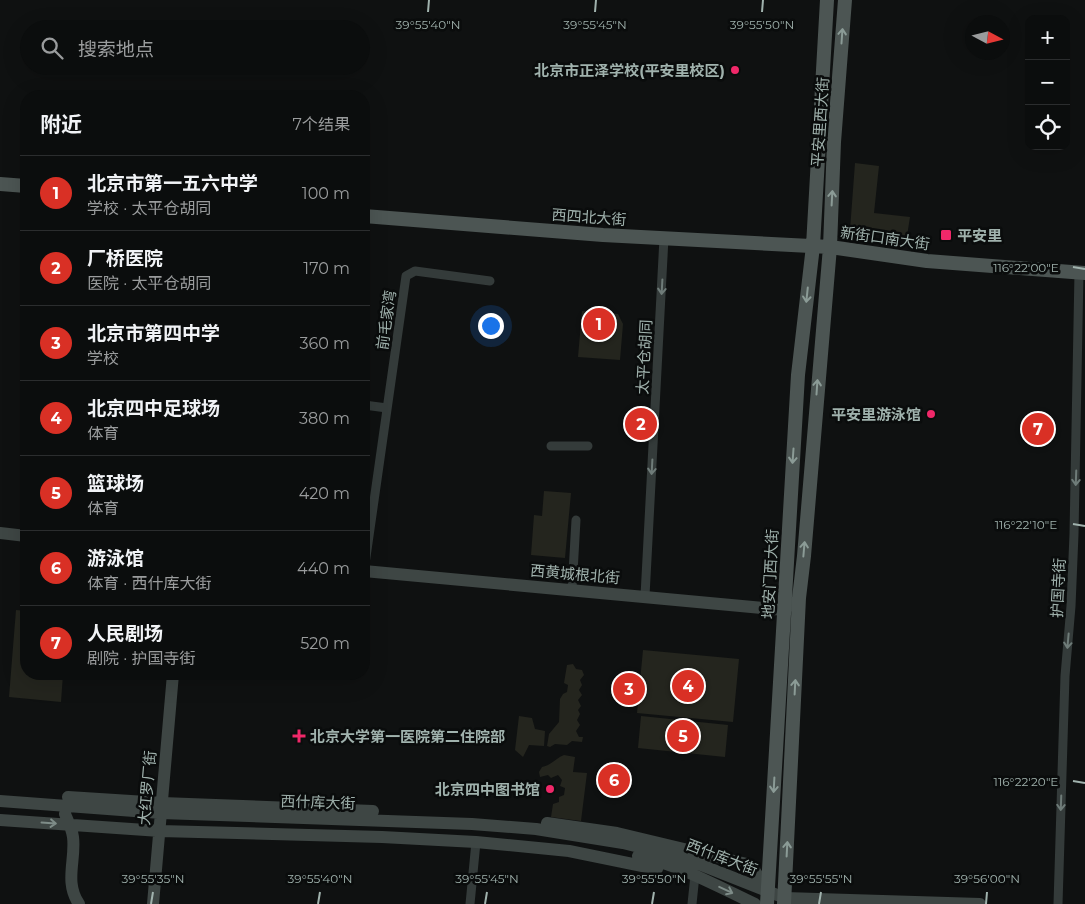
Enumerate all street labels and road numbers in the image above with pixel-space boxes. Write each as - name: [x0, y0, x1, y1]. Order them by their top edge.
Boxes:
- street label: 平安里西大街: [807, 76, 833, 168]
- street label: 西四北大街: [551, 205, 627, 229]
- street label: 新街口南大街: [839, 222, 931, 254]
- street label: 前毛家湾: [372, 289, 400, 351]
- street label: 太平仓胡同: [633, 319, 655, 395]
- street label: 地安门西大街: [758, 529, 782, 619]
- street label: 护国寺街: [1047, 558, 1069, 618]
- street label: 西黄城根北街: [529, 561, 621, 587]
- street label: 大红罗厂街: [134, 750, 160, 826]
- street label: 西什库大街: [280, 791, 356, 813]
- street label: 西什库大街: [684, 835, 760, 879]

